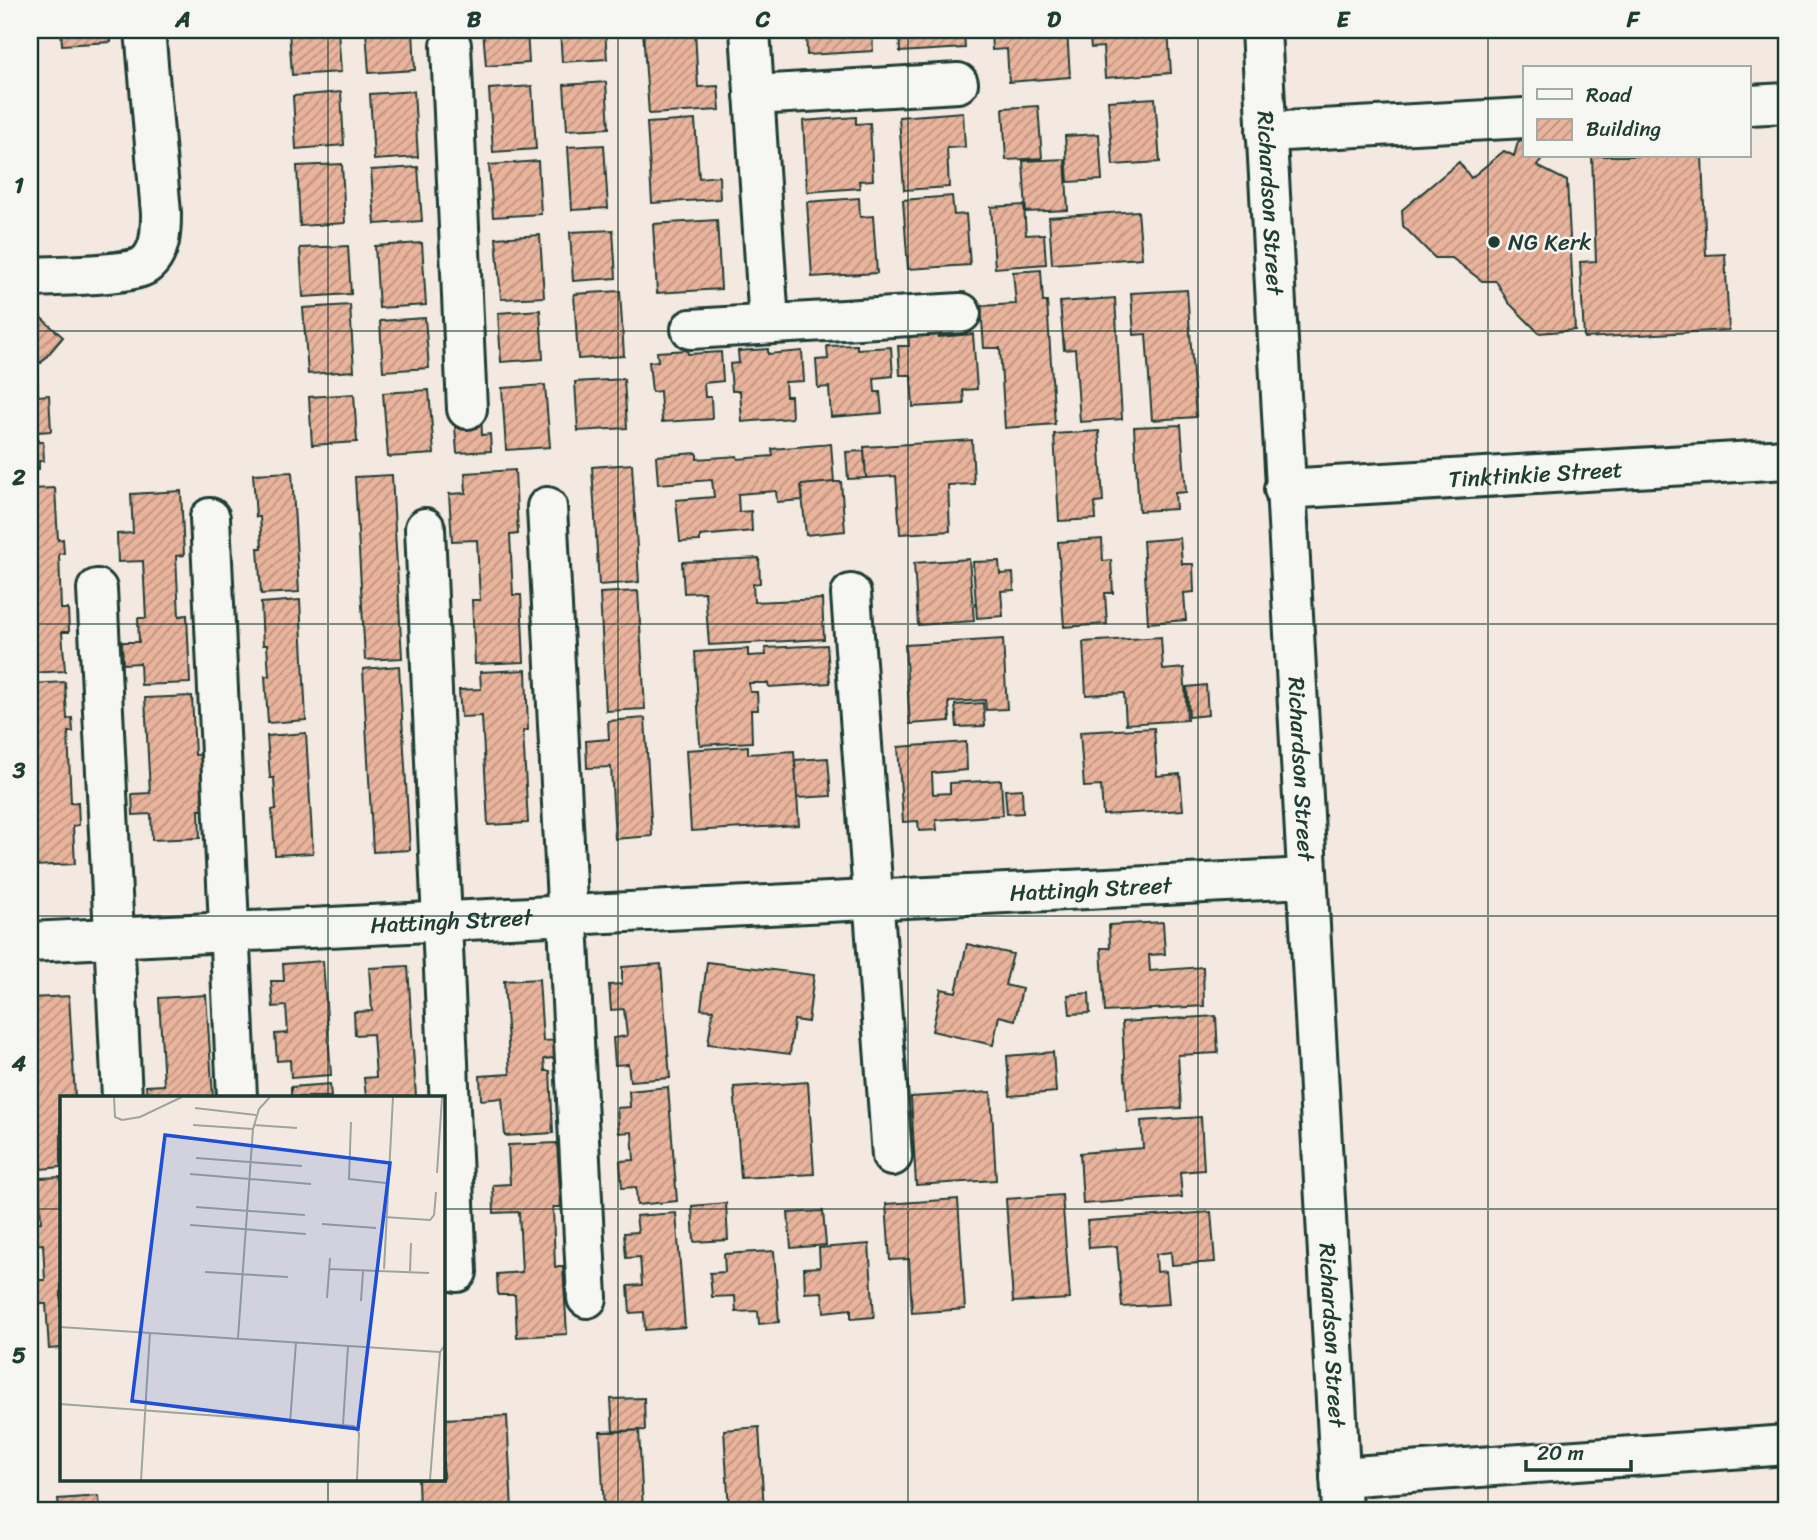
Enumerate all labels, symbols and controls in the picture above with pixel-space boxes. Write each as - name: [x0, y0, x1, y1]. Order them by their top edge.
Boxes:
- text: A: [174, 0, 191, 40]
- text: B: [467, 0, 482, 40]
- text: C: [755, 0, 771, 40]
- text: D: [1047, 0, 1062, 40]
- text: E: [1337, 0, 1352, 40]
- text: F: [1626, 0, 1641, 40]
- legend: [1523, 66, 1750, 158]
- text: Road: [1586, 76, 1633, 114]
- street label: Richardson Street: [1245, 110, 1296, 298]
- text: Building: [1586, 110, 1662, 148]
- text: 1: [14, 165, 24, 206]
- place label: NG Kerk: [1508, 222, 1592, 263]
- marker: NG Kerk: [1486, 234, 1502, 250]
- street label: Tinktinkie Street: [1447, 448, 1624, 500]
- text: 2: [11, 457, 26, 498]
- street label: Richardson Street: [1276, 676, 1327, 864]
- text: 3: [12, 750, 26, 791]
- street label: Hattingh Street: [1009, 864, 1174, 913]
- street label: Hattingh Street: [369, 896, 535, 945]
- text: 4: [11, 1043, 27, 1084]
- inset map: [60, 1096, 444, 1480]
- street label: Richardson Street: [1307, 1242, 1358, 1430]
- text: 5: [12, 1335, 26, 1376]
- scale bar: [1526, 1428, 1632, 1472]
- text: 20 m: [1537, 1434, 1584, 1472]

